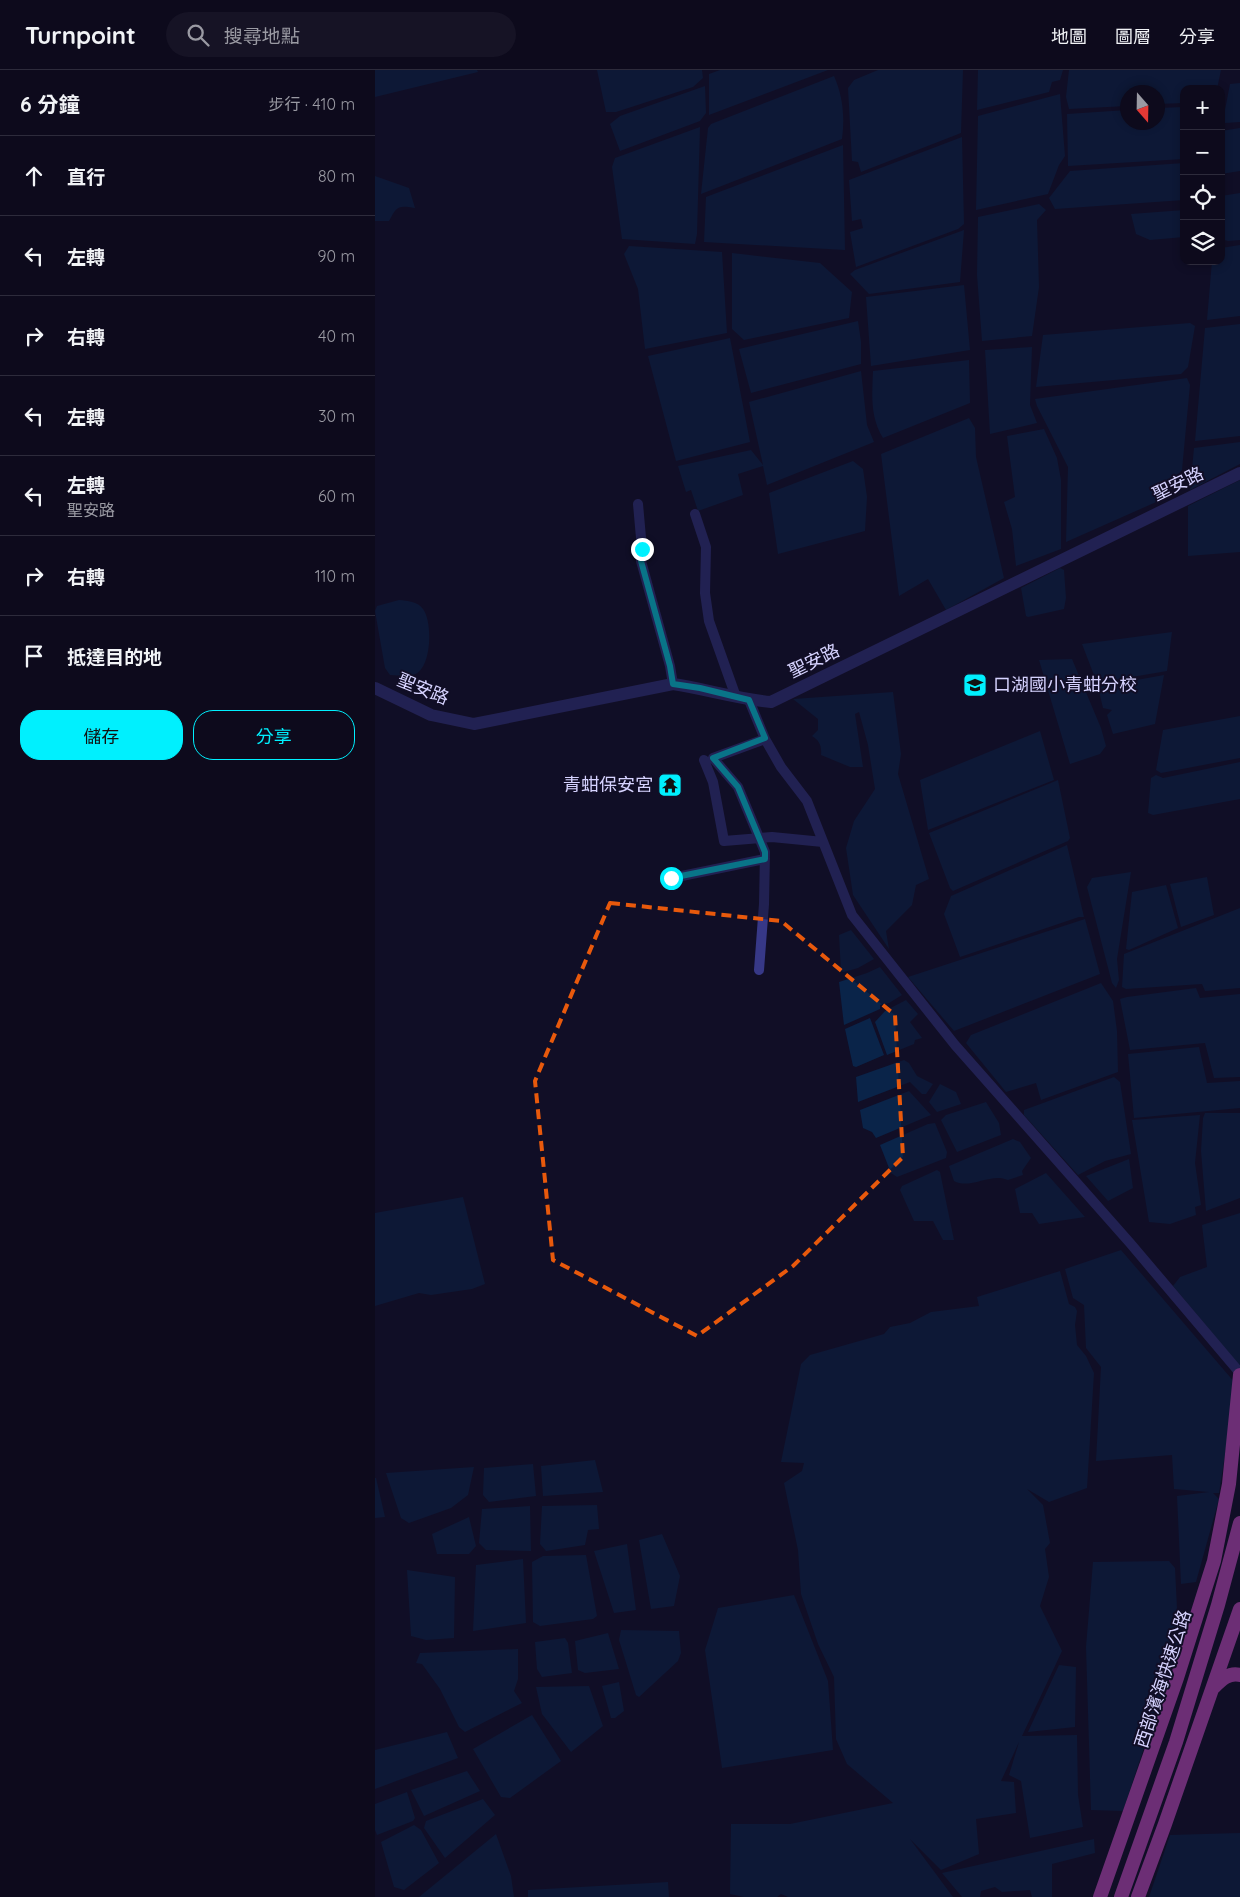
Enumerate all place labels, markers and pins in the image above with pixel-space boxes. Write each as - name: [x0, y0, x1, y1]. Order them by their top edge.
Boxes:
- school or university icon: 口湖國小青蚶分校: [962, 672, 988, 698]
- place label: 口湖國小青蚶分校: [993, 673, 1137, 696]
- temple icon: 青蚶保安宮: [657, 772, 683, 798]
- place label: 青蚶保安宮: [563, 773, 653, 796]

